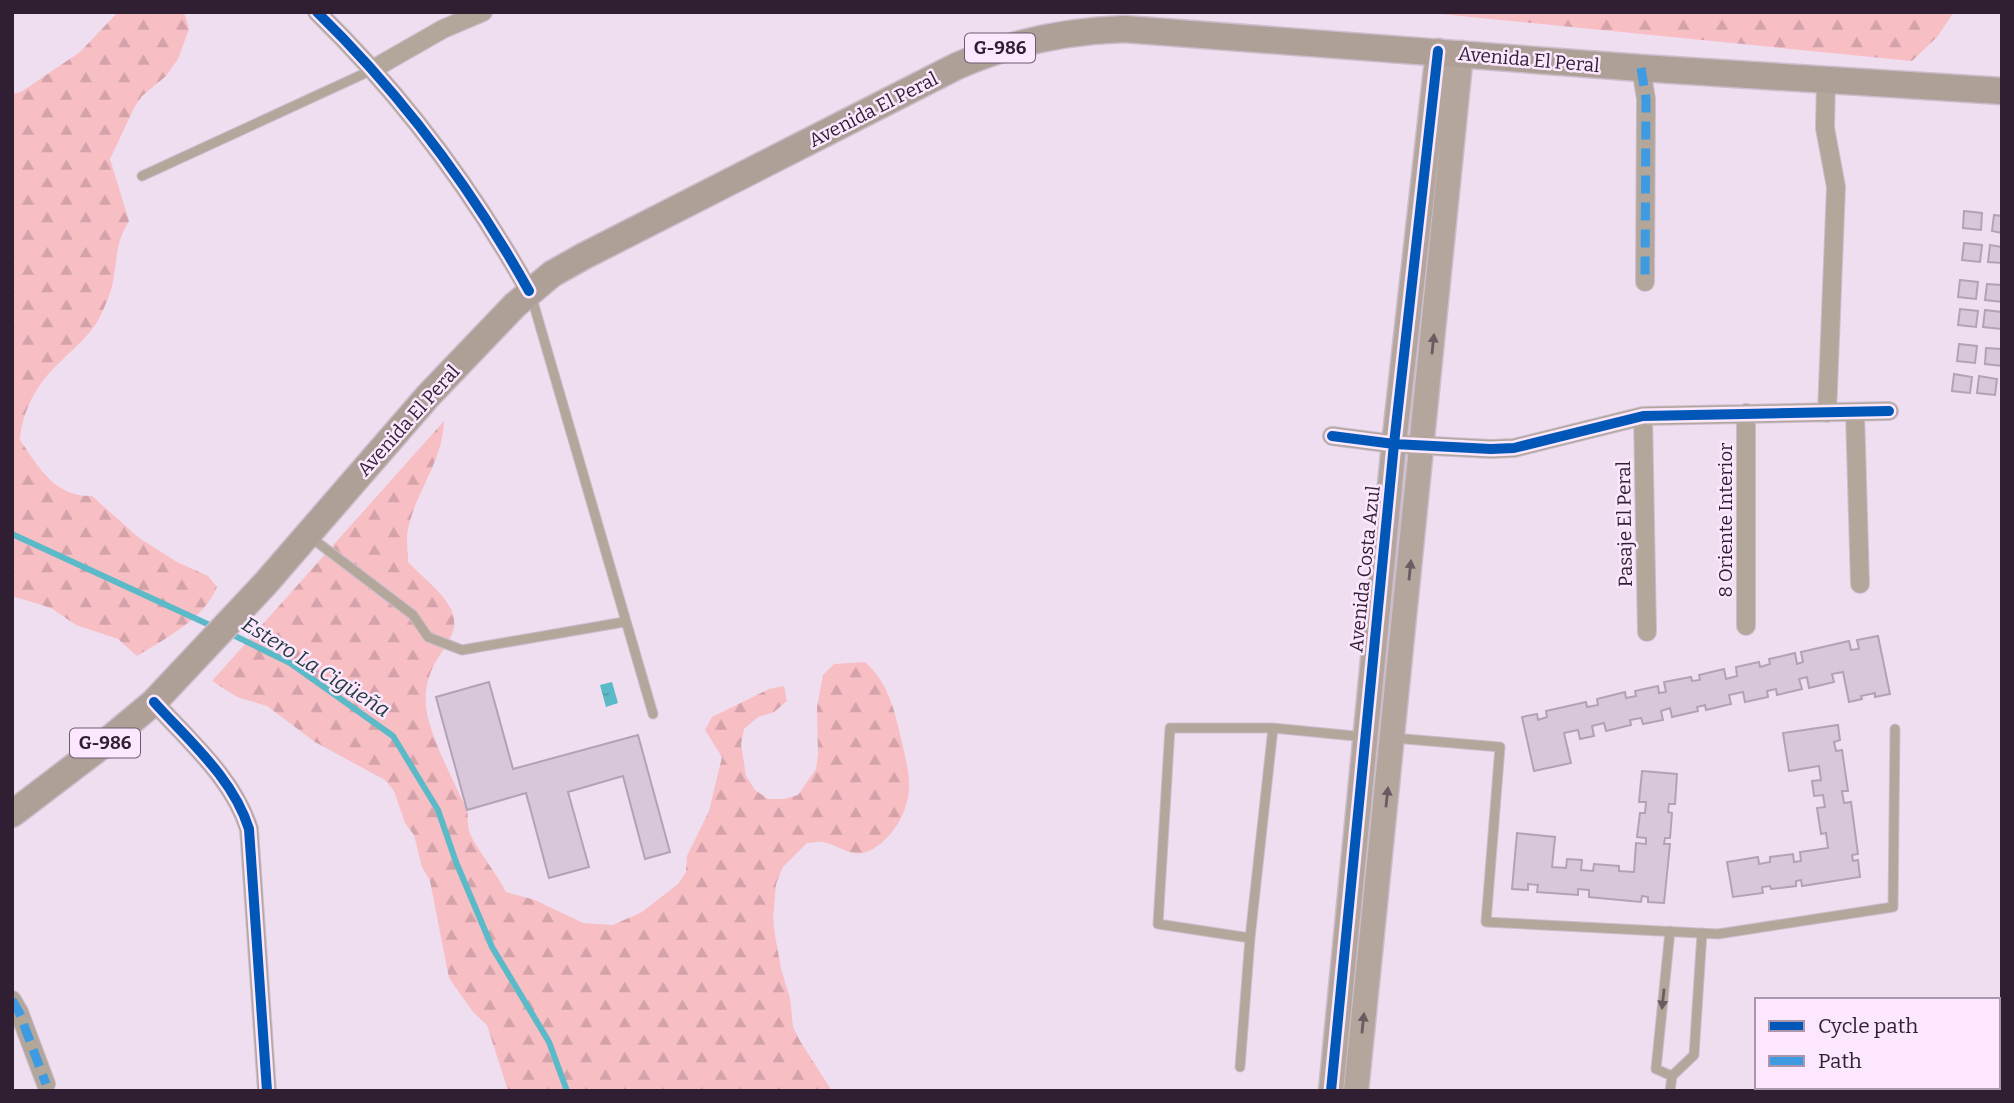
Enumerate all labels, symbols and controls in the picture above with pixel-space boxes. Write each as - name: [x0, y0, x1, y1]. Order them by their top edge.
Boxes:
- road number: G-986: [965, 33, 1035, 62]
- street label: Avenida El Peral: [1457, 42, 1601, 77]
- street label: Avenida El Peral: [805, 67, 942, 152]
- one-way arrow: [1428, 333, 1439, 355]
- street label: Avenida El Peral: [352, 360, 464, 481]
- street label: 8 Oriente Interior: [1714, 442, 1737, 597]
- street label: Pasaje El Peral: [1612, 461, 1637, 587]
- street label: Avenida Costa Azul: [1344, 485, 1385, 654]
- one-way arrow: [1405, 559, 1416, 581]
- water label: Estero La Cigüeña: [237, 611, 395, 723]
- road number: G-986: [70, 728, 140, 758]
- one-way arrow: [1381, 785, 1392, 807]
- one-way arrow: [1657, 989, 1668, 1011]
- legend: [1755, 998, 2000, 1089]
- one-way arrow: [1358, 1012, 1369, 1034]
- text: Cycle path: [1818, 1013, 1918, 1039]
- text: Path: [1818, 1048, 1862, 1074]

